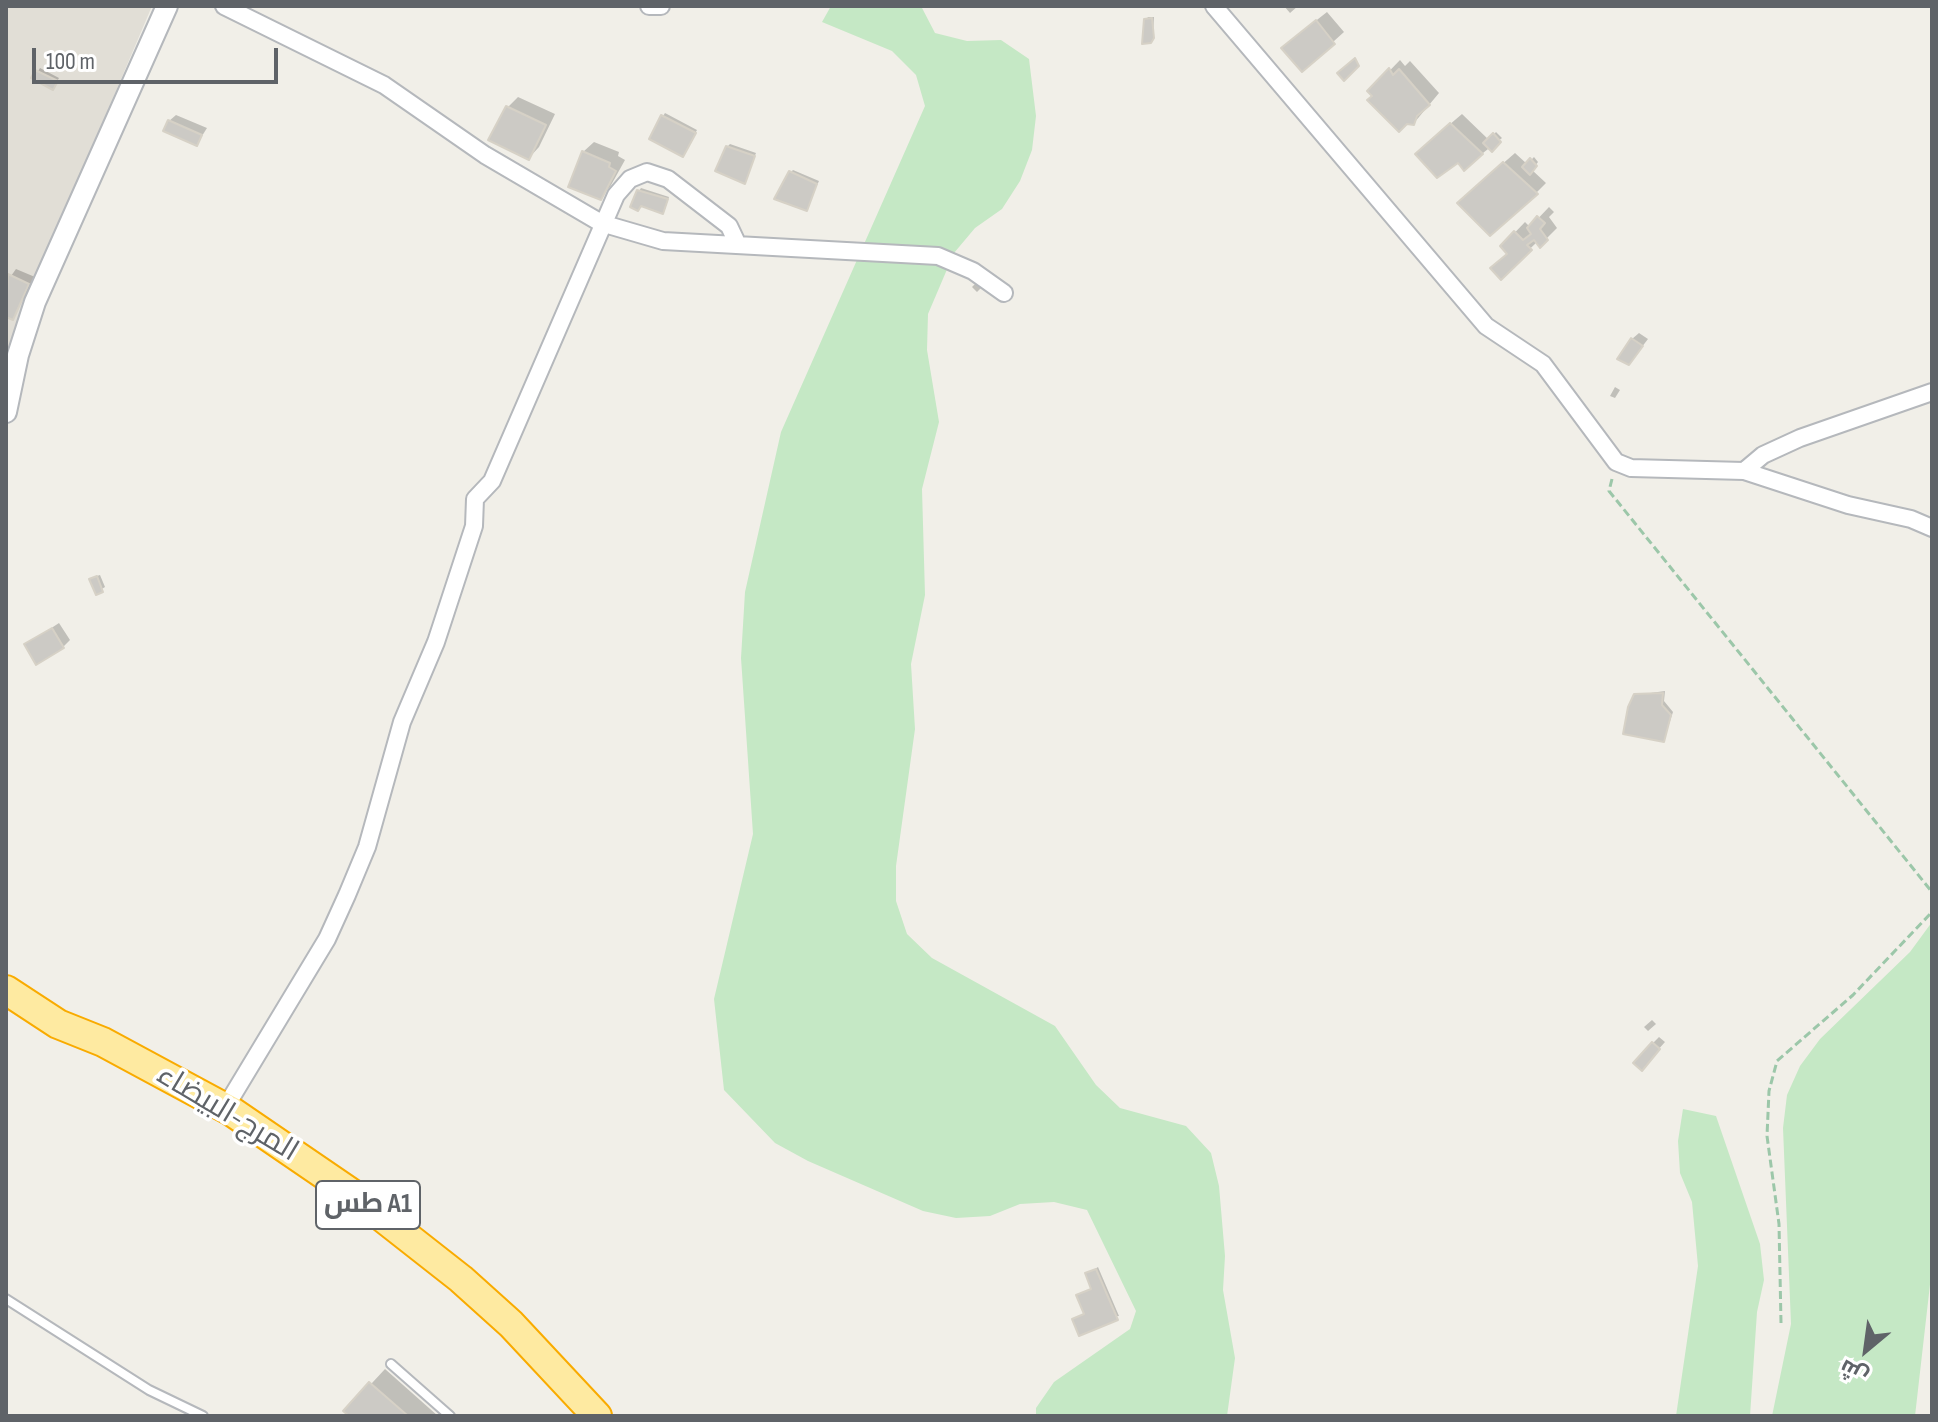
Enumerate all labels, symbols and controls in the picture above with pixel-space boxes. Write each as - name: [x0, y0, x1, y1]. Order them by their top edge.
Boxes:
- scale bar: [36, 32, 282, 82]
- text: 100 m: [46, 47, 95, 76]
- street label: المرج-البيضاء: [150, 1058, 304, 1170]
- road number: طس A1: [316, 1181, 420, 1229]
- north arrow: [1826, 1310, 1906, 1390]
- text: ش: [1835, 1353, 1873, 1390]

